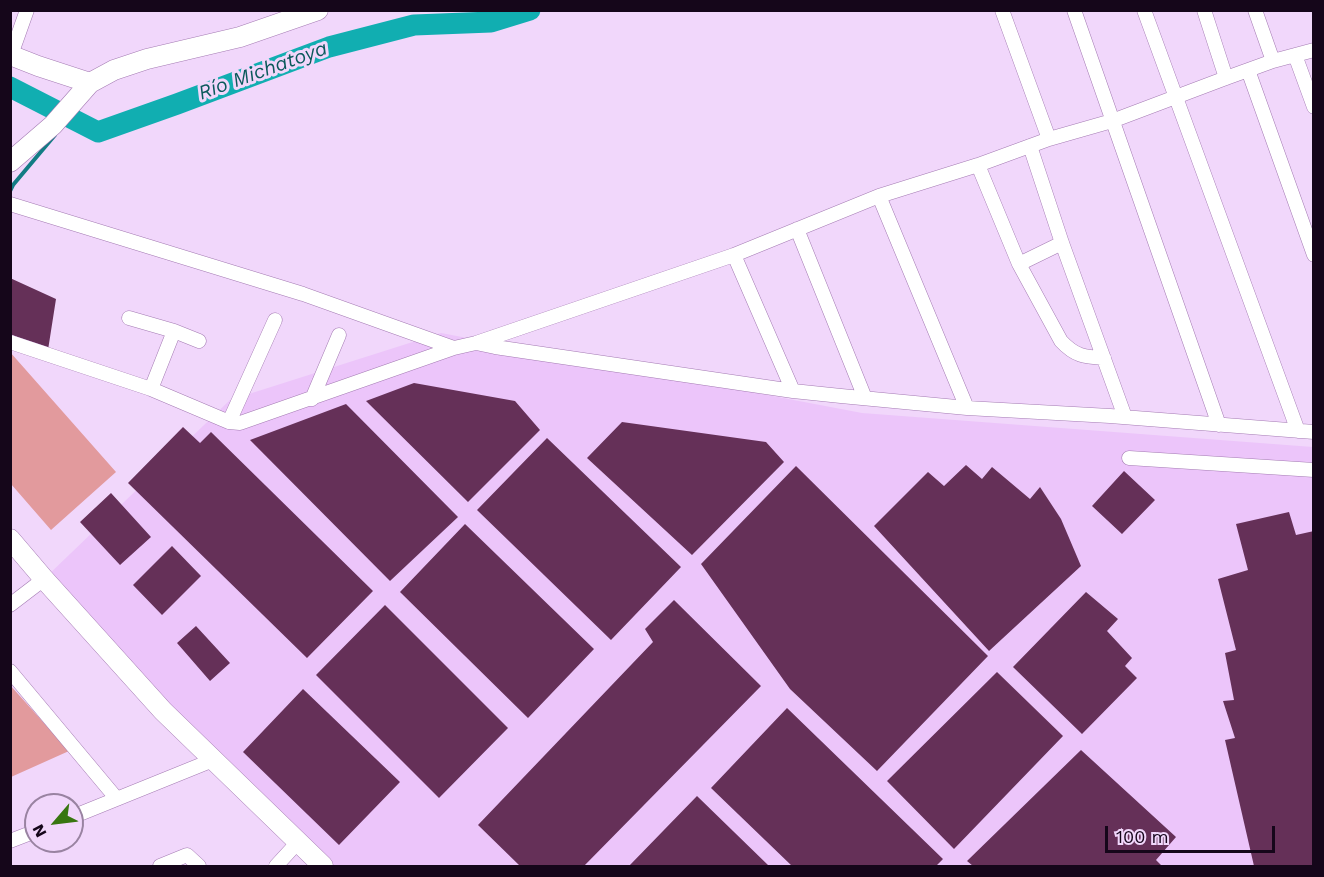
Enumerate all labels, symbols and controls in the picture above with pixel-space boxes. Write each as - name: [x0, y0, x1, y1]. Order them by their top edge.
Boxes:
- water label: Río Michatoya: [195, 37, 331, 105]
- north arrow: [24, 793, 84, 853]
- scale bar: [1108, 814, 1278, 852]
- text: N: [28, 821, 51, 840]
- text: 100 m: [1116, 826, 1169, 847]

